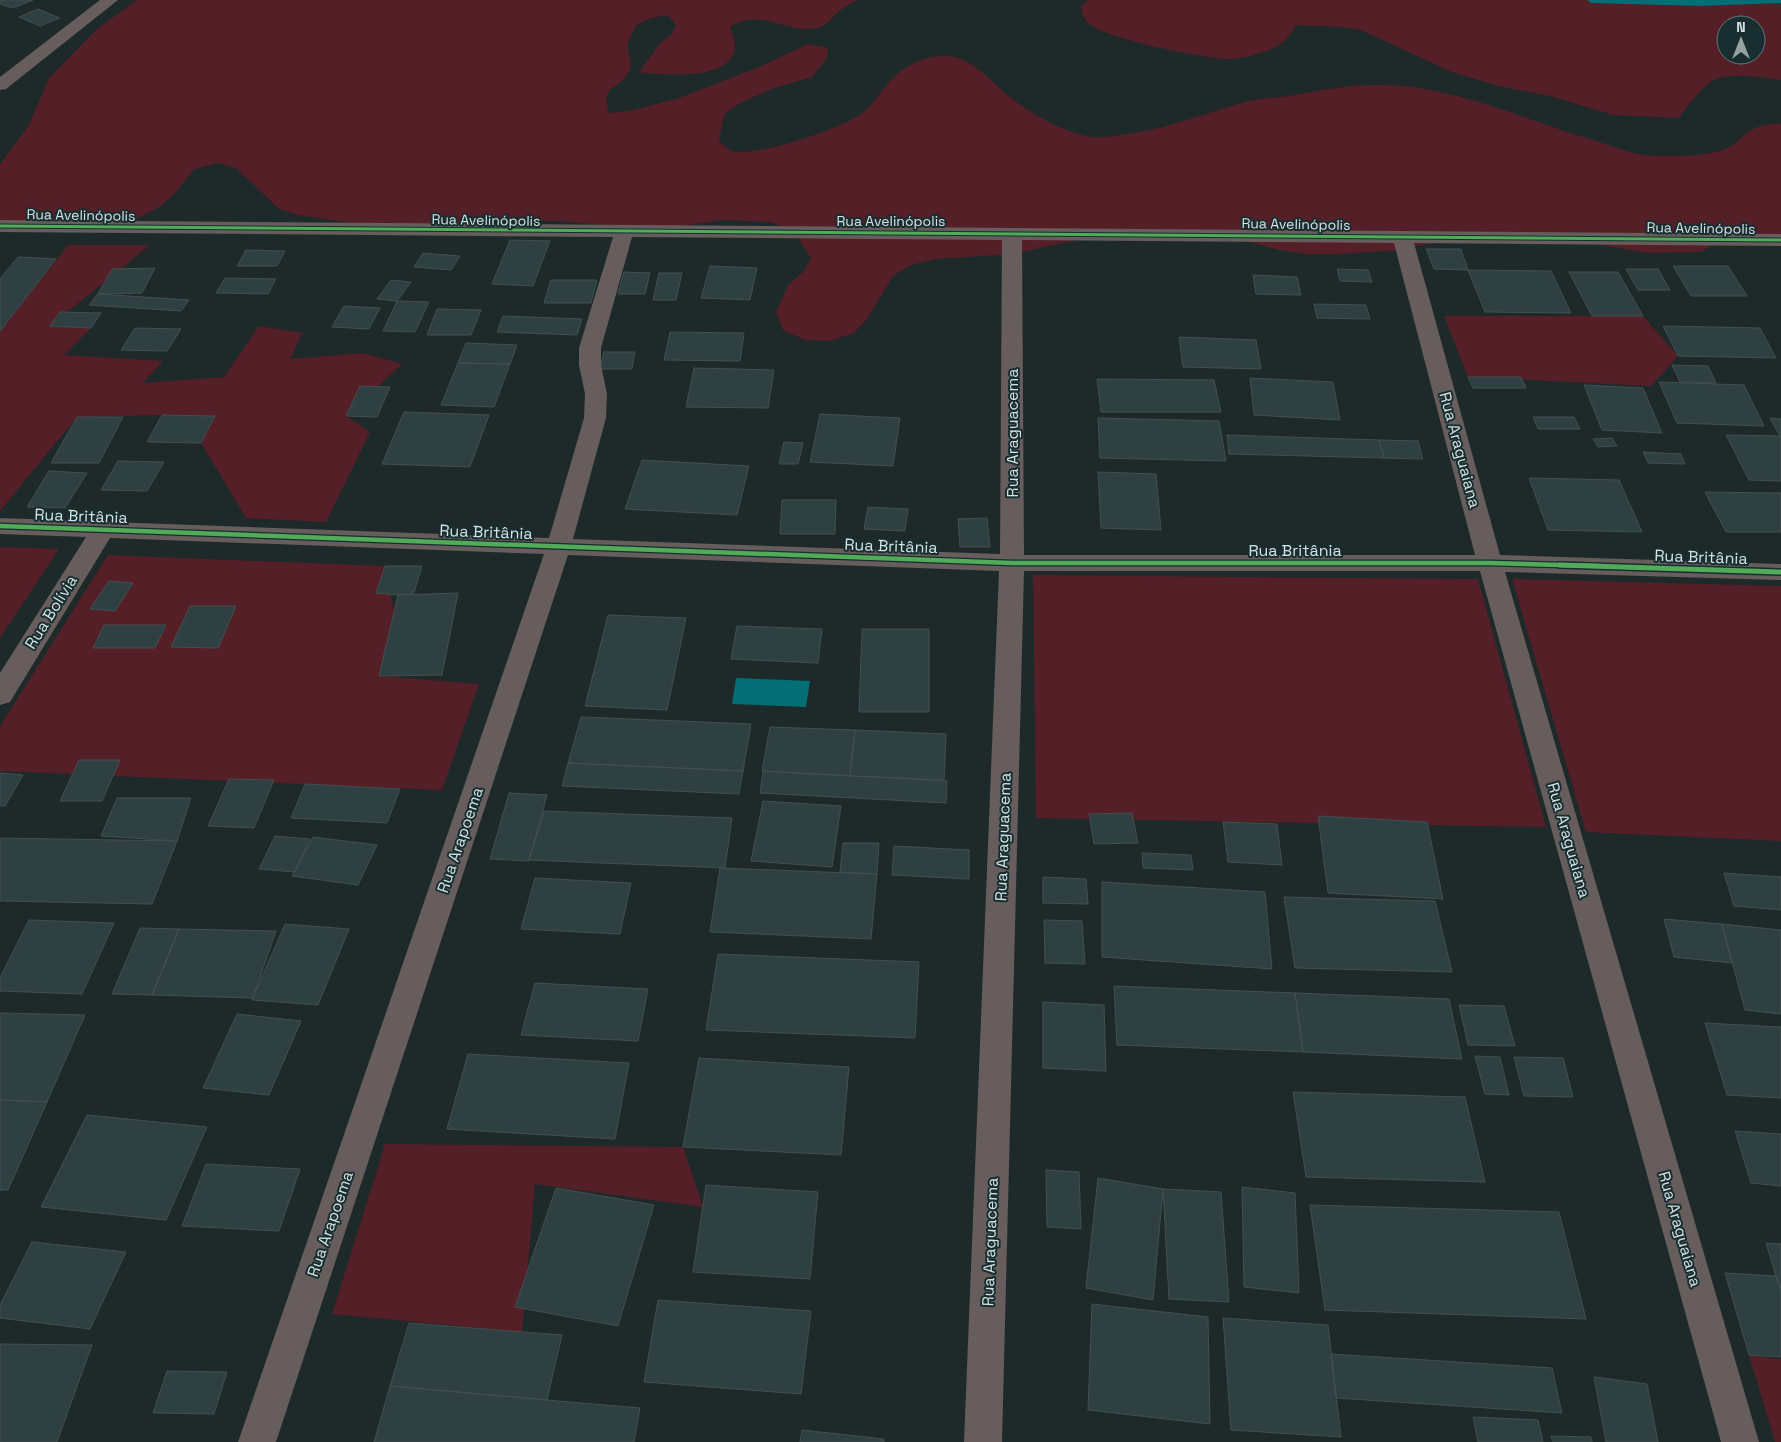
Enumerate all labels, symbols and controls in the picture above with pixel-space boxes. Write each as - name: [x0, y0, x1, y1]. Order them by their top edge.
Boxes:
- north arrow: [1716, 15, 1766, 65]
- text: N: [1736, 18, 1746, 36]
- street label: Rua Avelinópolis: [26, 205, 136, 225]
- street label: Rua Avelinópolis: [431, 210, 541, 230]
- street label: Rua Avelinópolis: [837, 212, 945, 230]
- street label: Rua Avelinópolis: [1241, 214, 1351, 234]
- street label: Rua Avelinópolis: [1646, 218, 1756, 238]
- street label: Rua Araguacema: [1002, 369, 1023, 497]
- street label: Rua Araguaiana: [1434, 390, 1486, 510]
- street label: Rua Britânia: [34, 504, 128, 528]
- street label: Rua Britânia: [439, 520, 533, 544]
- street label: Rua Britânia: [844, 534, 938, 558]
- street label: Rua Britânia: [1248, 540, 1342, 561]
- street label: Rua Britânia: [1654, 545, 1748, 569]
- street label: Rua Bolívia: [20, 571, 82, 653]
- street label: Rua Araguacema: [990, 772, 1016, 902]
- street label: Rua Araguaiana: [1542, 780, 1596, 900]
- street label: Rua Arapoema: [432, 784, 488, 896]
- street label: Rua Arapoema: [302, 1168, 358, 1280]
- street label: Rua Araguaiana: [1653, 1169, 1707, 1289]
- street label: Rua Araguacema: [977, 1177, 1003, 1307]

